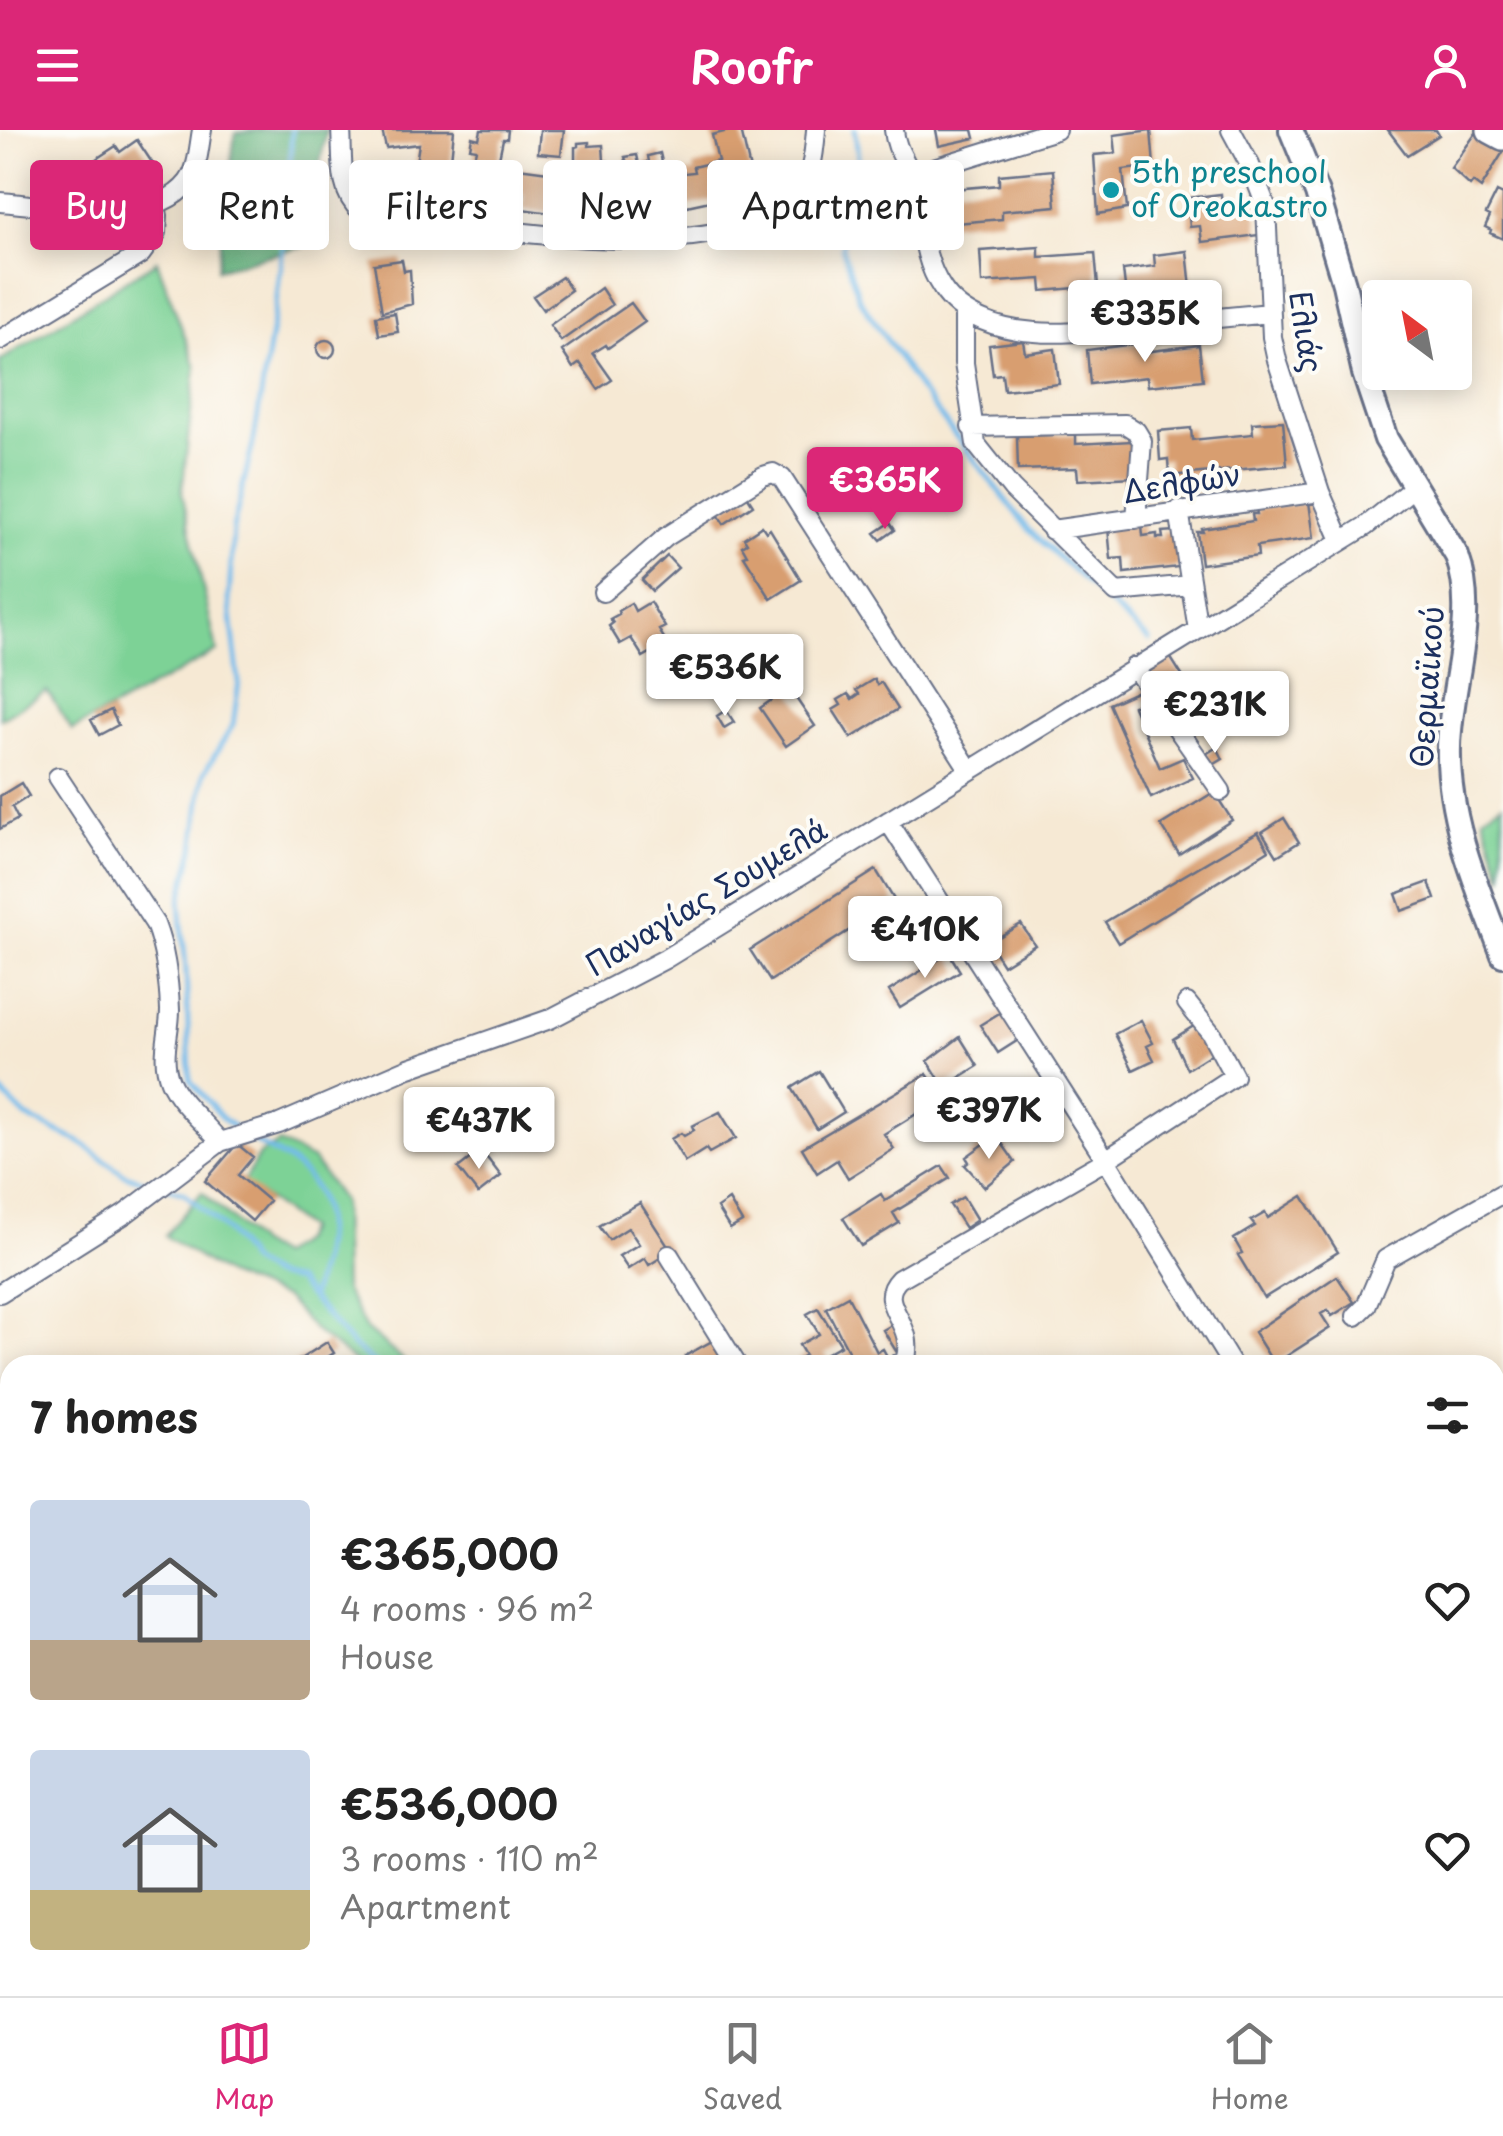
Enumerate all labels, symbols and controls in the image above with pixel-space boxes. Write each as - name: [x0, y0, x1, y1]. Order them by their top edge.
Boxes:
- text: Roofr: [690, 31, 813, 99]
- icon: menu: [30, 38, 85, 93]
- icon: person: [1418, 38, 1473, 93]
- place label: 5th preschool of Oreokastro: [1131, 148, 1328, 227]
- chip: Buy: [30, 160, 163, 250]
- chip: Rent: [183, 160, 329, 250]
- chip: Filters: [349, 160, 523, 250]
- chip: New: [543, 160, 687, 250]
- chip: Apartment: [707, 160, 964, 250]
- marker: 5th preschool of Oreokastro: [1100, 179, 1122, 201]
- pin: €335K: [1075, 280, 1215, 365]
- north arrow: [1362, 280, 1472, 390]
- map controls: [1362, 280, 1472, 390]
- text: €335K: [1090, 288, 1200, 336]
- street label: Ελιάς: [1279, 288, 1336, 376]
- pin: €365K: [815, 447, 955, 532]
- street label: Δελφών: [1119, 450, 1244, 513]
- text: €365K: [829, 455, 941, 503]
- street label: Θερμαϊκού: [1397, 604, 1454, 769]
- pin: €536K: [655, 634, 795, 719]
- text: €536K: [668, 642, 782, 690]
- pin: €231K: [1145, 671, 1285, 756]
- text: €231K: [1163, 679, 1267, 727]
- street label: Παναγίας Σουμελά: [576, 806, 835, 986]
- pin: €410K: [855, 896, 995, 981]
- text: €410K: [870, 904, 980, 952]
- pin: €397K: [919, 1077, 1059, 1162]
- text: €397K: [936, 1085, 1042, 1133]
- pin: €437K: [409, 1087, 549, 1172]
- text: €437K: [425, 1095, 533, 1143]
- text: 7 homes: [30, 1384, 198, 1447]
- icon: filters: [1420, 1388, 1475, 1443]
- text: €365,000: [340, 1521, 559, 1584]
- icon: home: [110, 1540, 230, 1660]
- icon: heart: [1420, 1573, 1475, 1628]
- text: 4 rooms · 96 m²: [340, 1584, 594, 1632]
- text: House: [340, 1632, 434, 1680]
- text: €536,000: [340, 1771, 558, 1834]
- icon: home: [110, 1790, 230, 1910]
- icon: heart: [1420, 1823, 1475, 1878]
- text: 3 rooms · 110 m²: [340, 1834, 599, 1882]
- text: Apartment: [340, 1882, 511, 1930]
- tab: Map: [214, 2016, 274, 2119]
- tab: Saved: [703, 2016, 782, 2119]
- tab: Home: [1211, 2016, 1289, 2119]

